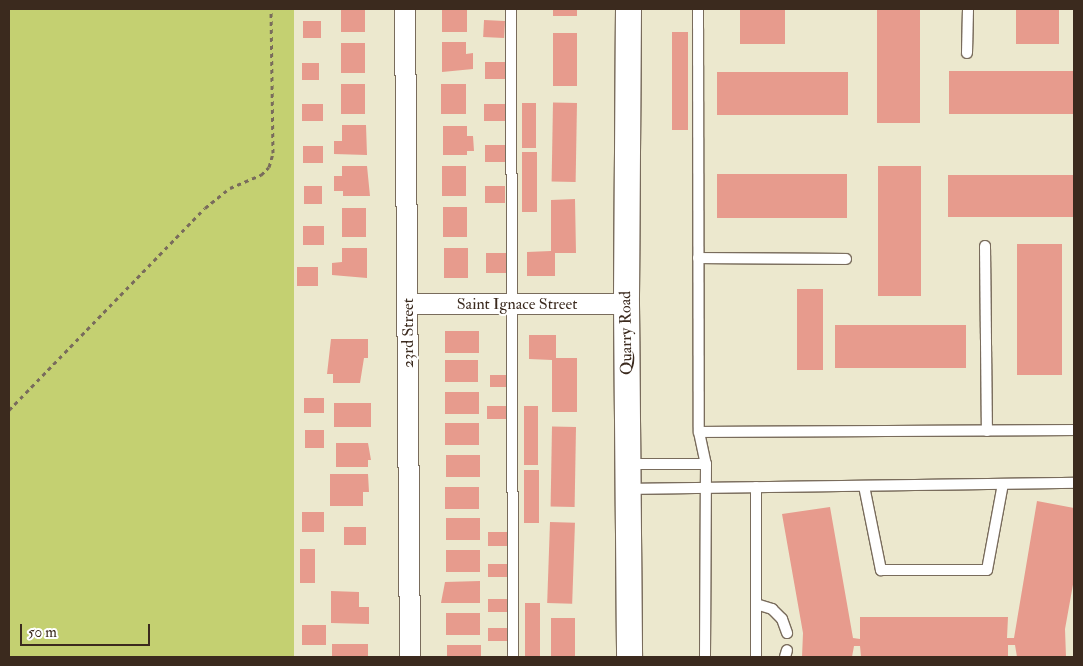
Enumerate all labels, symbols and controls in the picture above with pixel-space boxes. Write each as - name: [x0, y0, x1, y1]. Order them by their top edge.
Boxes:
- street label: Quarry Road: [616, 291, 636, 375]
- street label: Saint Ignace Street: [457, 294, 577, 314]
- street label: 23rd Street: [398, 298, 418, 368]
- scale bar: [22, 614, 152, 646]
- text: 50 m: [28, 623, 57, 642]

